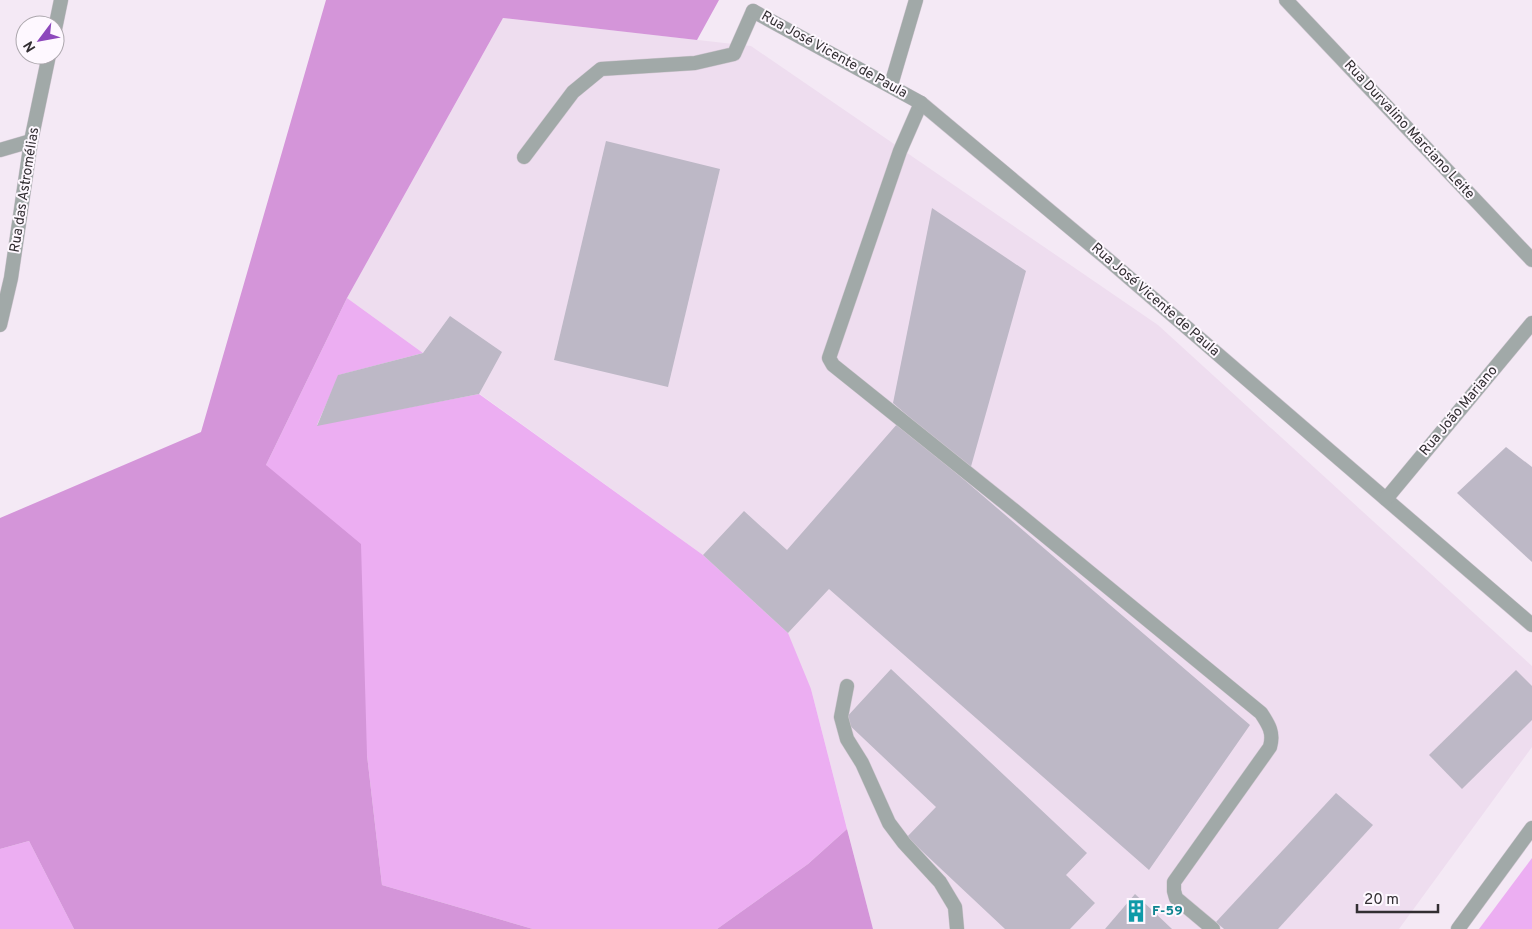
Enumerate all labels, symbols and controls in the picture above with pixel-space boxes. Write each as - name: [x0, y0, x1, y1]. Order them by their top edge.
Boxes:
- street label: Rua José Vicente de Paula: [758, 8, 910, 102]
- north arrow: [15, 15, 65, 65]
- text: N: [20, 37, 40, 55]
- street label: Rua Durvalino Marciano Leite: [1340, 57, 1478, 203]
- street label: Rua das Astromélias: [7, 126, 43, 254]
- street label: Rua José Vicente de Paula: [1087, 240, 1223, 360]
- street label: Rua João Mariano: [1416, 362, 1502, 460]
- scale bar: [1357, 882, 1438, 914]
- text: 20 m: [1364, 891, 1399, 910]
- building icon: F-59: [1123, 898, 1149, 924]
- place label: F-59: [1152, 903, 1183, 920]

